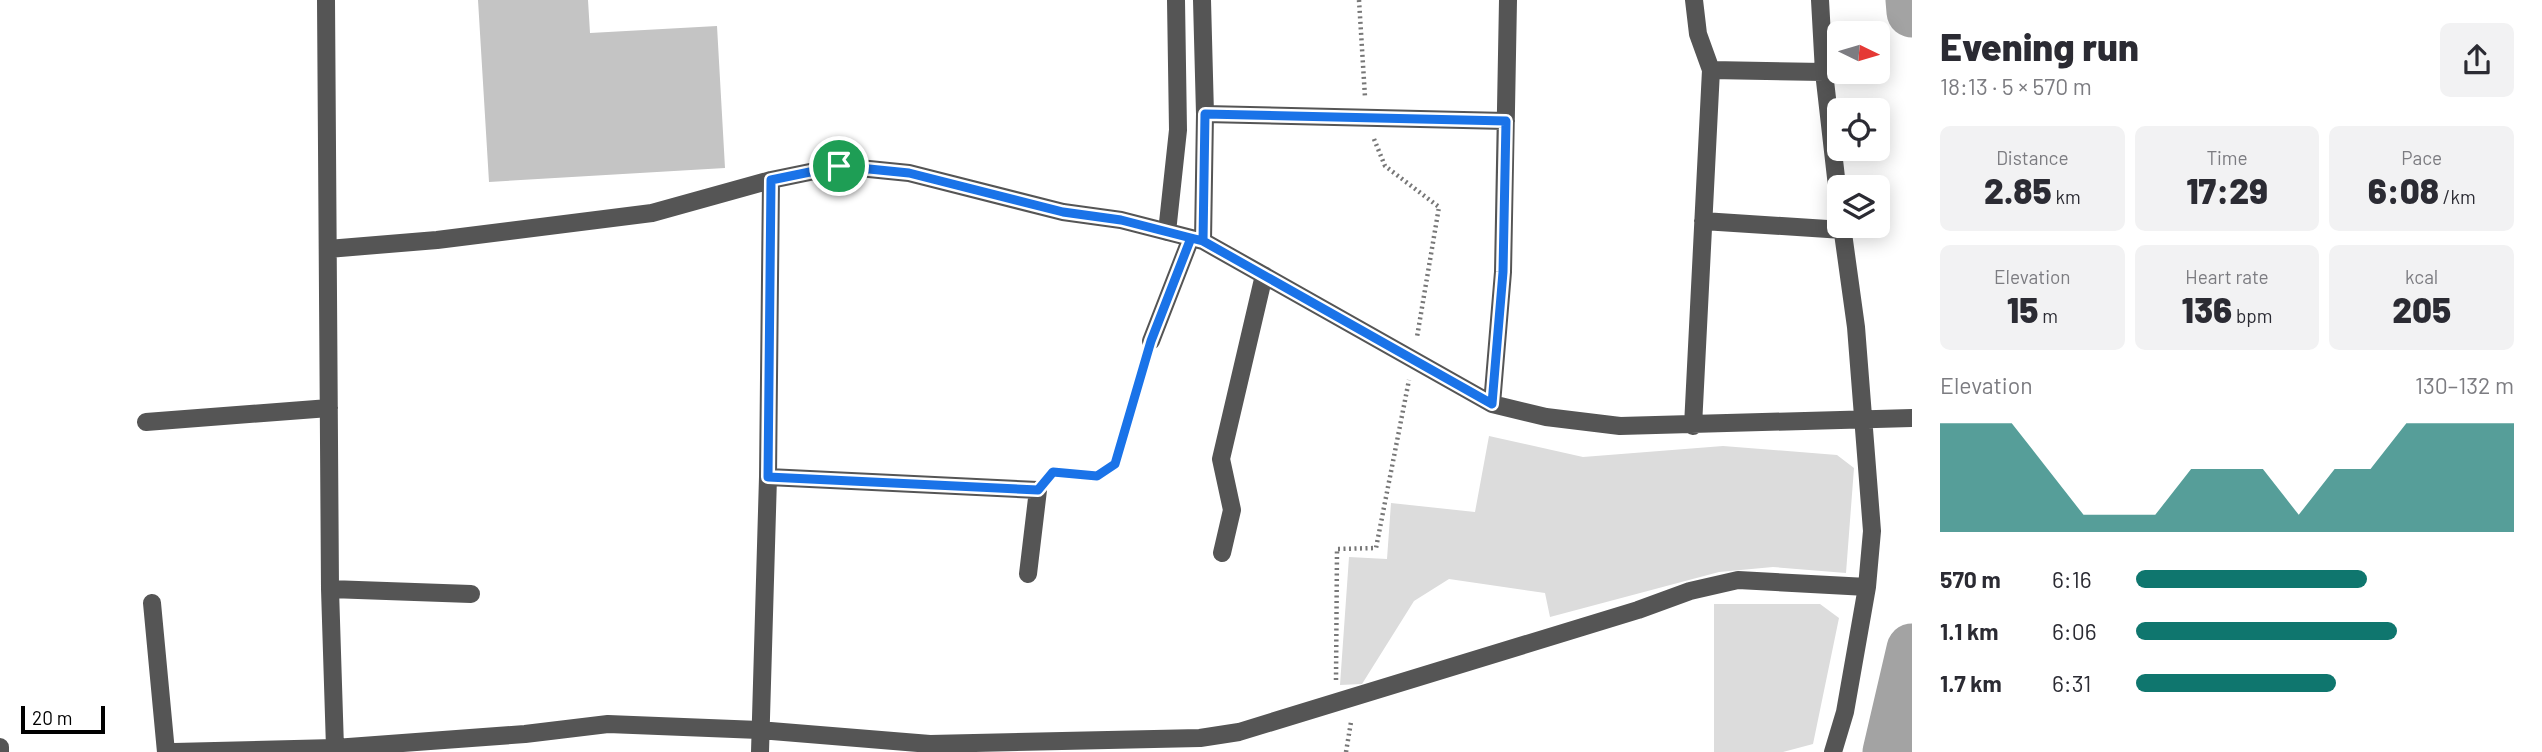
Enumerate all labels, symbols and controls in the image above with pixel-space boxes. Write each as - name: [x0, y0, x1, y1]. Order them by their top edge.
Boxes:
- north arrow: [1827, 21, 1890, 84]
- map controls: [1827, 21, 1890, 238]
- text: Evening run: [1940, 23, 2139, 69]
- button: share: [2440, 23, 2514, 97]
- text: 18:13 · 5 × 570 m: [1940, 72, 2092, 100]
- button: locate: [1827, 98, 1890, 161]
- pin: [809, 136, 869, 196]
- text: Distance: [1996, 146, 2069, 169]
- text: Time: [2206, 146, 2248, 169]
- text: Pace: [2401, 146, 2442, 169]
- icon: arrive: [820, 147, 858, 185]
- text: 2.85: [1984, 169, 2052, 211]
- text: 17:29: [2186, 169, 2268, 211]
- text: 6:08: [2368, 169, 2439, 211]
- button: layers: [1827, 175, 1890, 238]
- text: km: [2052, 185, 2081, 208]
- text: /km: [2439, 185, 2476, 208]
- text: Elevation: [1994, 265, 2071, 288]
- text: Heart rate: [2185, 265, 2269, 288]
- text: kcal: [2405, 265, 2438, 288]
- text: 15: [2007, 288, 2038, 330]
- text: 136: [2181, 288, 2232, 330]
- text: 205: [2392, 288, 2451, 330]
- text: m: [2038, 304, 2058, 327]
- text: bpm: [2232, 304, 2273, 327]
- text: Elevation: [1940, 371, 2033, 399]
- text: 130–132 m: [2415, 371, 2514, 399]
- text: 570 m: [1940, 565, 2001, 593]
- text: 6:16: [2052, 565, 2092, 593]
- text: 1.1 km: [1940, 617, 1999, 645]
- text: 6:06: [2052, 617, 2096, 645]
- text: 1.7 km: [1940, 669, 2002, 697]
- text: 6:31: [2052, 669, 2091, 697]
- scale bar: [21, 703, 105, 735]
- text: 20 m: [32, 706, 72, 729]

